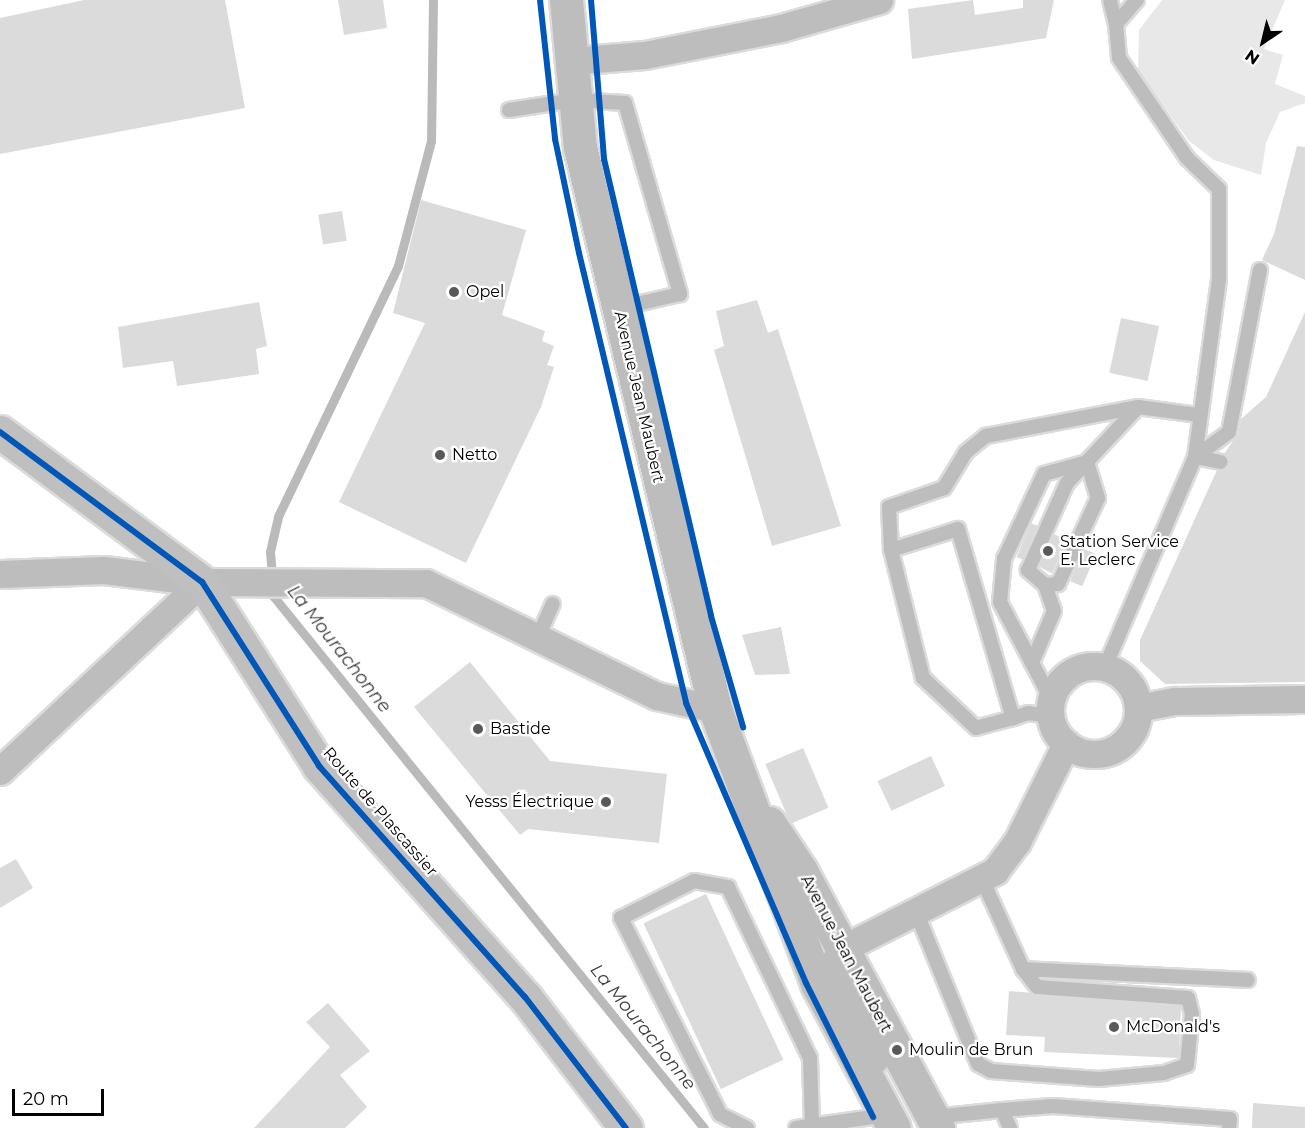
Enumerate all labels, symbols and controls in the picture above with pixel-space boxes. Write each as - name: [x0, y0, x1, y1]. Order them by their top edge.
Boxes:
- north arrow: [1233, 12, 1293, 72]
- text: N: [1242, 46, 1263, 69]
- place label: Opel: [466, 282, 504, 302]
- marker: Opel: [447, 285, 461, 299]
- street label: Avenue Jean Maubert: [610, 309, 668, 485]
- place label: Netto: [452, 445, 497, 465]
- marker: Netto: [433, 448, 447, 462]
- place label: Station Service E. Leclerc: [1060, 532, 1179, 570]
- marker: Station Service E. Leclerc: [1041, 544, 1055, 558]
- water label: La Mourachonne: [283, 581, 395, 717]
- place label: Bastide: [490, 719, 551, 739]
- marker: Bastide: [471, 722, 485, 736]
- street label: Route de Plascassier: [319, 744, 441, 880]
- place label: Yesss Électrique: [465, 792, 594, 812]
- marker: Yesss Électrique: [599, 795, 613, 809]
- street label: Avenue Jean Maubert: [796, 872, 896, 1036]
- water label: La Mourachonne: [586, 960, 700, 1094]
- place label: McDonald's: [1126, 1017, 1220, 1037]
- marker: McDonald's: [1107, 1020, 1121, 1034]
- place label: Moulin de Brun: [909, 1040, 1033, 1060]
- marker: Moulin de Brun: [890, 1043, 904, 1057]
- scale bar: [15, 1077, 106, 1115]
- text: 20 m: [23, 1088, 69, 1110]

